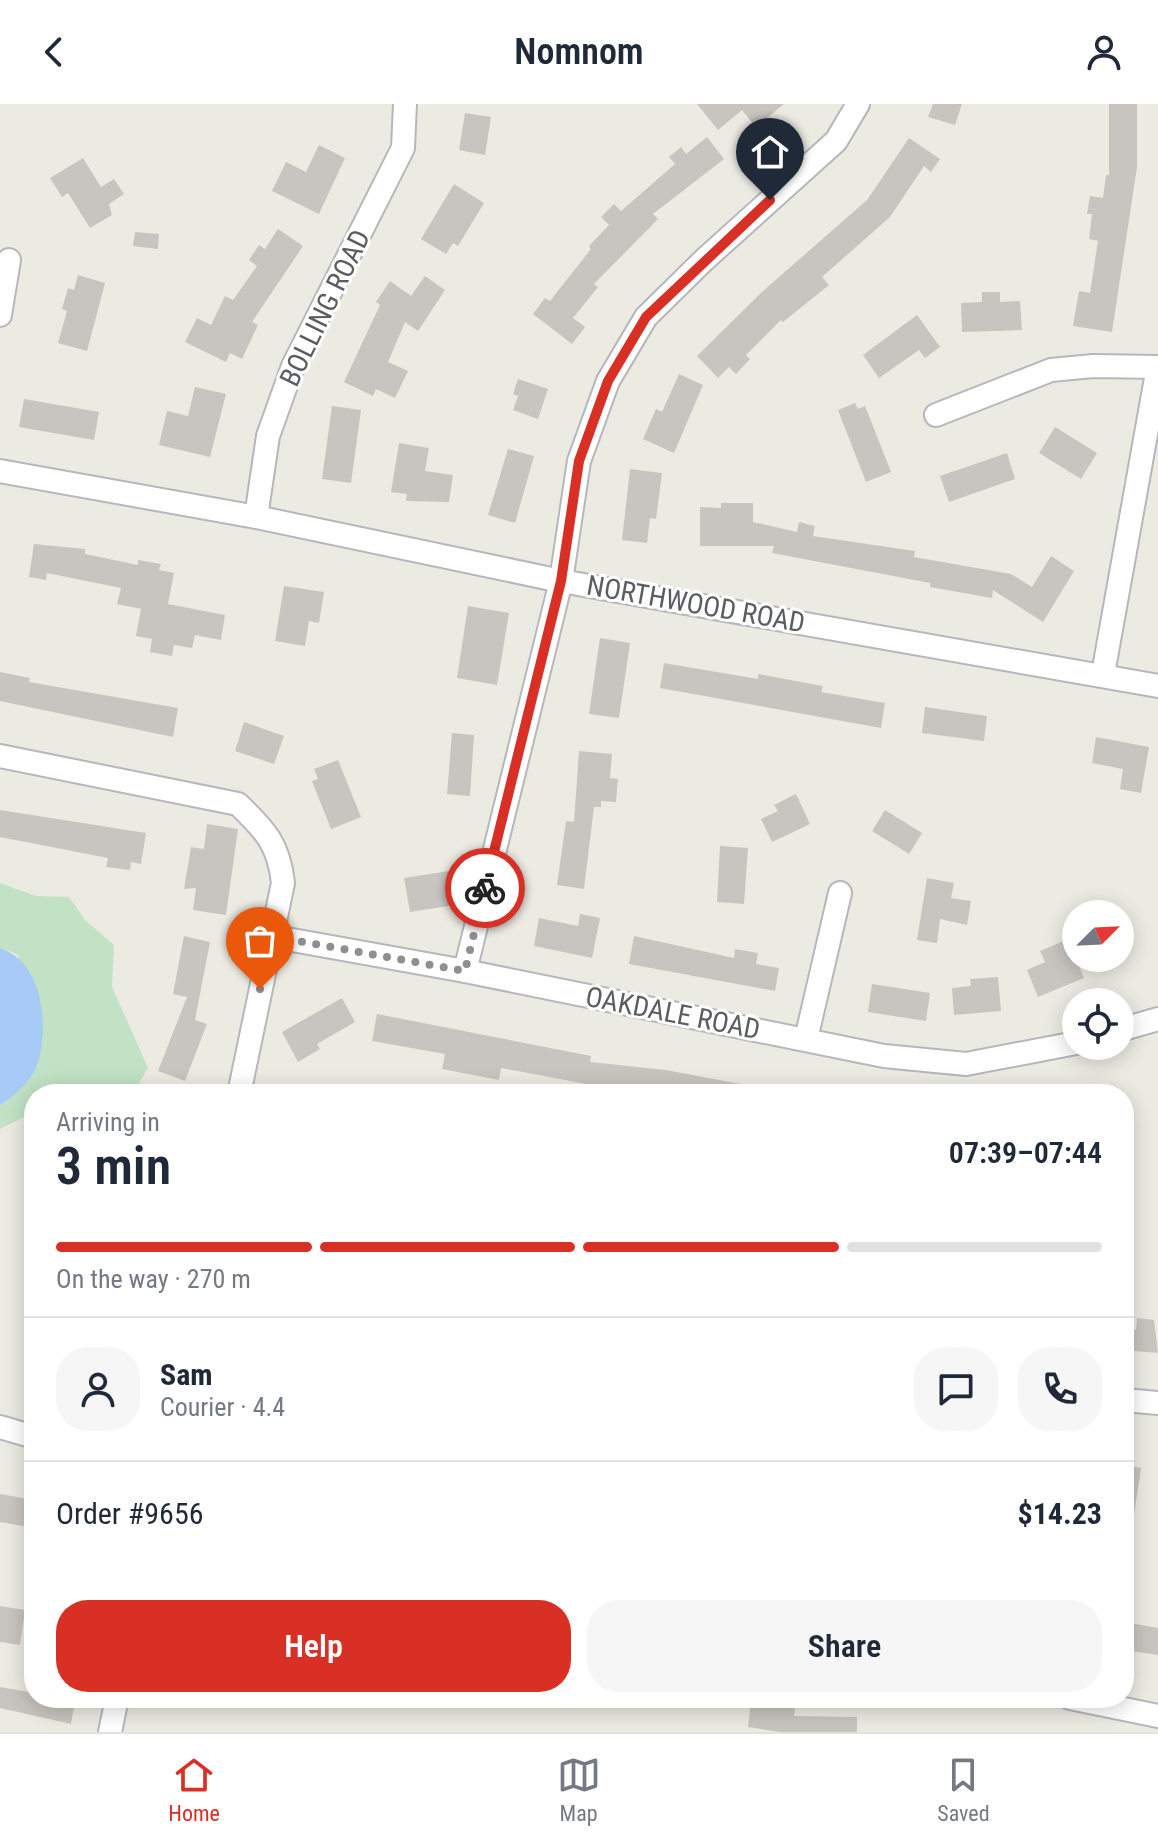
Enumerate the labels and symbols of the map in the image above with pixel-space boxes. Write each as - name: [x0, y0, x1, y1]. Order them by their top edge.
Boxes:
- pin: [736, 118, 804, 200]
- street label: BOLLING ROAD: [273, 225, 377, 391]
- street label: NORTHWOOD ROAD: [584, 569, 808, 639]
- courier: [445, 848, 525, 928]
- north arrow: [1062, 900, 1134, 972]
- pin: [226, 907, 294, 989]
- street label: OAKDALE ROAD: [583, 980, 763, 1046]

